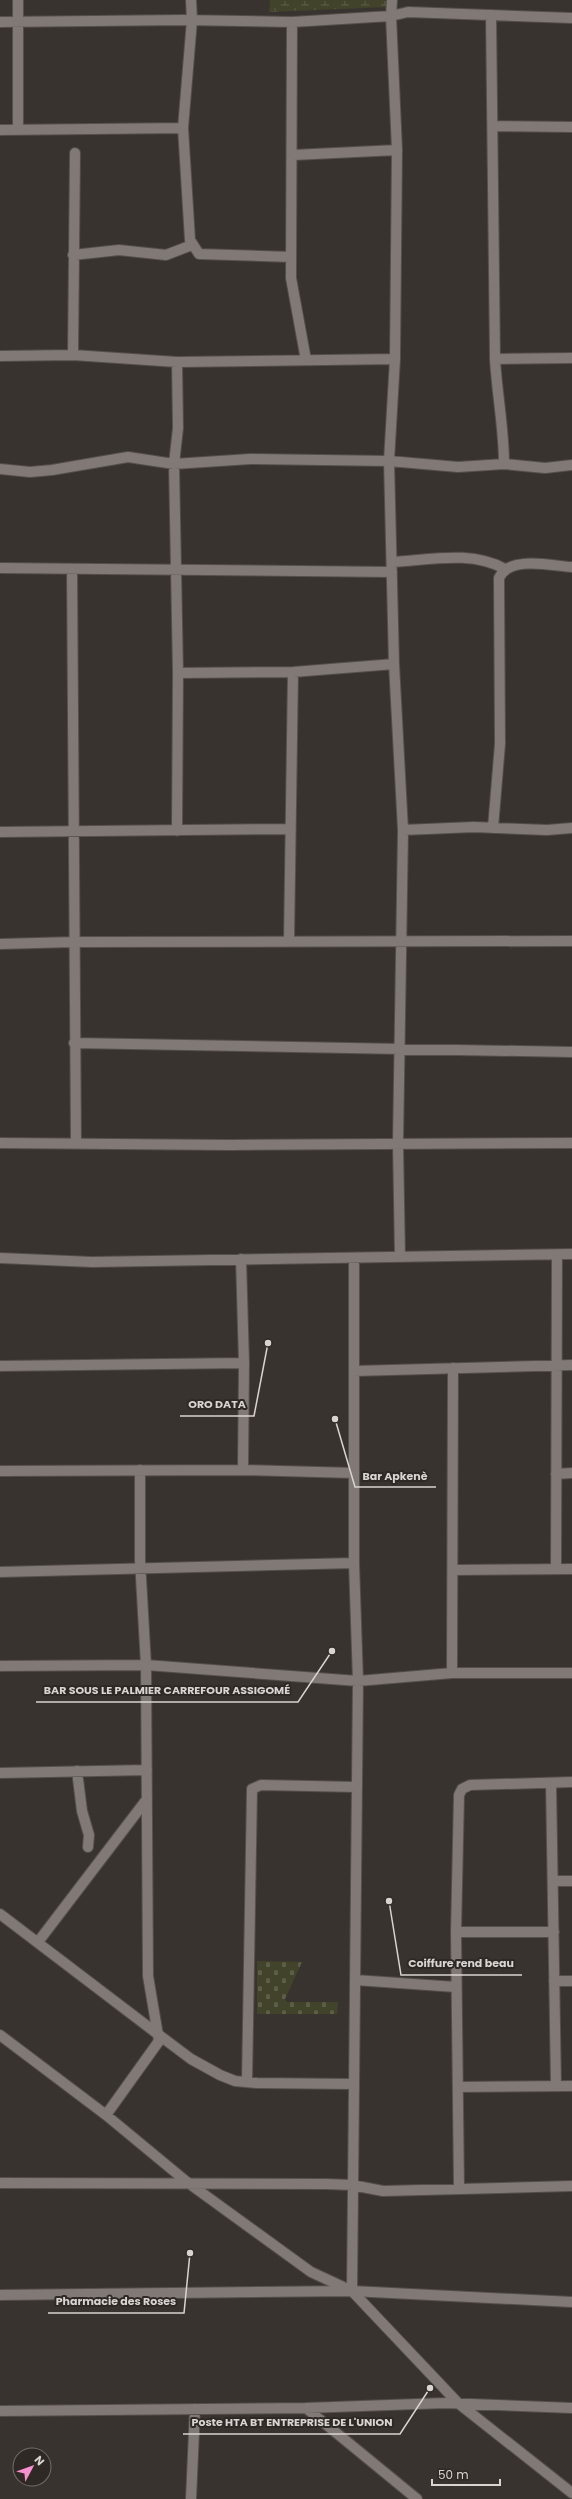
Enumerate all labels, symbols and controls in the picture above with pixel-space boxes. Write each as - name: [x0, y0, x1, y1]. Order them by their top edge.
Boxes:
- callout: ORO DATA: [180, 1393, 254, 1416]
- text: ORO DATA: [188, 1396, 246, 1412]
- callout: Bar Apkenè: [355, 1464, 436, 1487]
- text: Bar Apkenè: [362, 1468, 428, 1484]
- callout: BAR SOUS LE PALMIER CARREFOUR ASSIGOMÉ: [36, 1679, 298, 1702]
- text: BAR SOUS LE PALMIER CARREFOUR ASSIGOMÉ: [44, 1682, 290, 1698]
- callout: Coiffure rend beau: [401, 1952, 522, 1975]
- text: Coiffure rend beau: [408, 1955, 514, 1971]
- callout: Pharmacie des Roses: [48, 2290, 184, 2313]
- text: Pharmacie des Roses: [56, 2293, 176, 2309]
- callout: Poste HTA BT ENTREPRISE DE L'UNION: [183, 2411, 400, 2434]
- text: Poste HTA BT ENTREPRISE DE L'UNION: [192, 2414, 392, 2430]
- north arrow: [12, 2447, 52, 2487]
- text: N: [31, 2452, 48, 2469]
- scale bar: [432, 2461, 500, 2487]
- text: 50 m: [438, 2466, 469, 2483]

